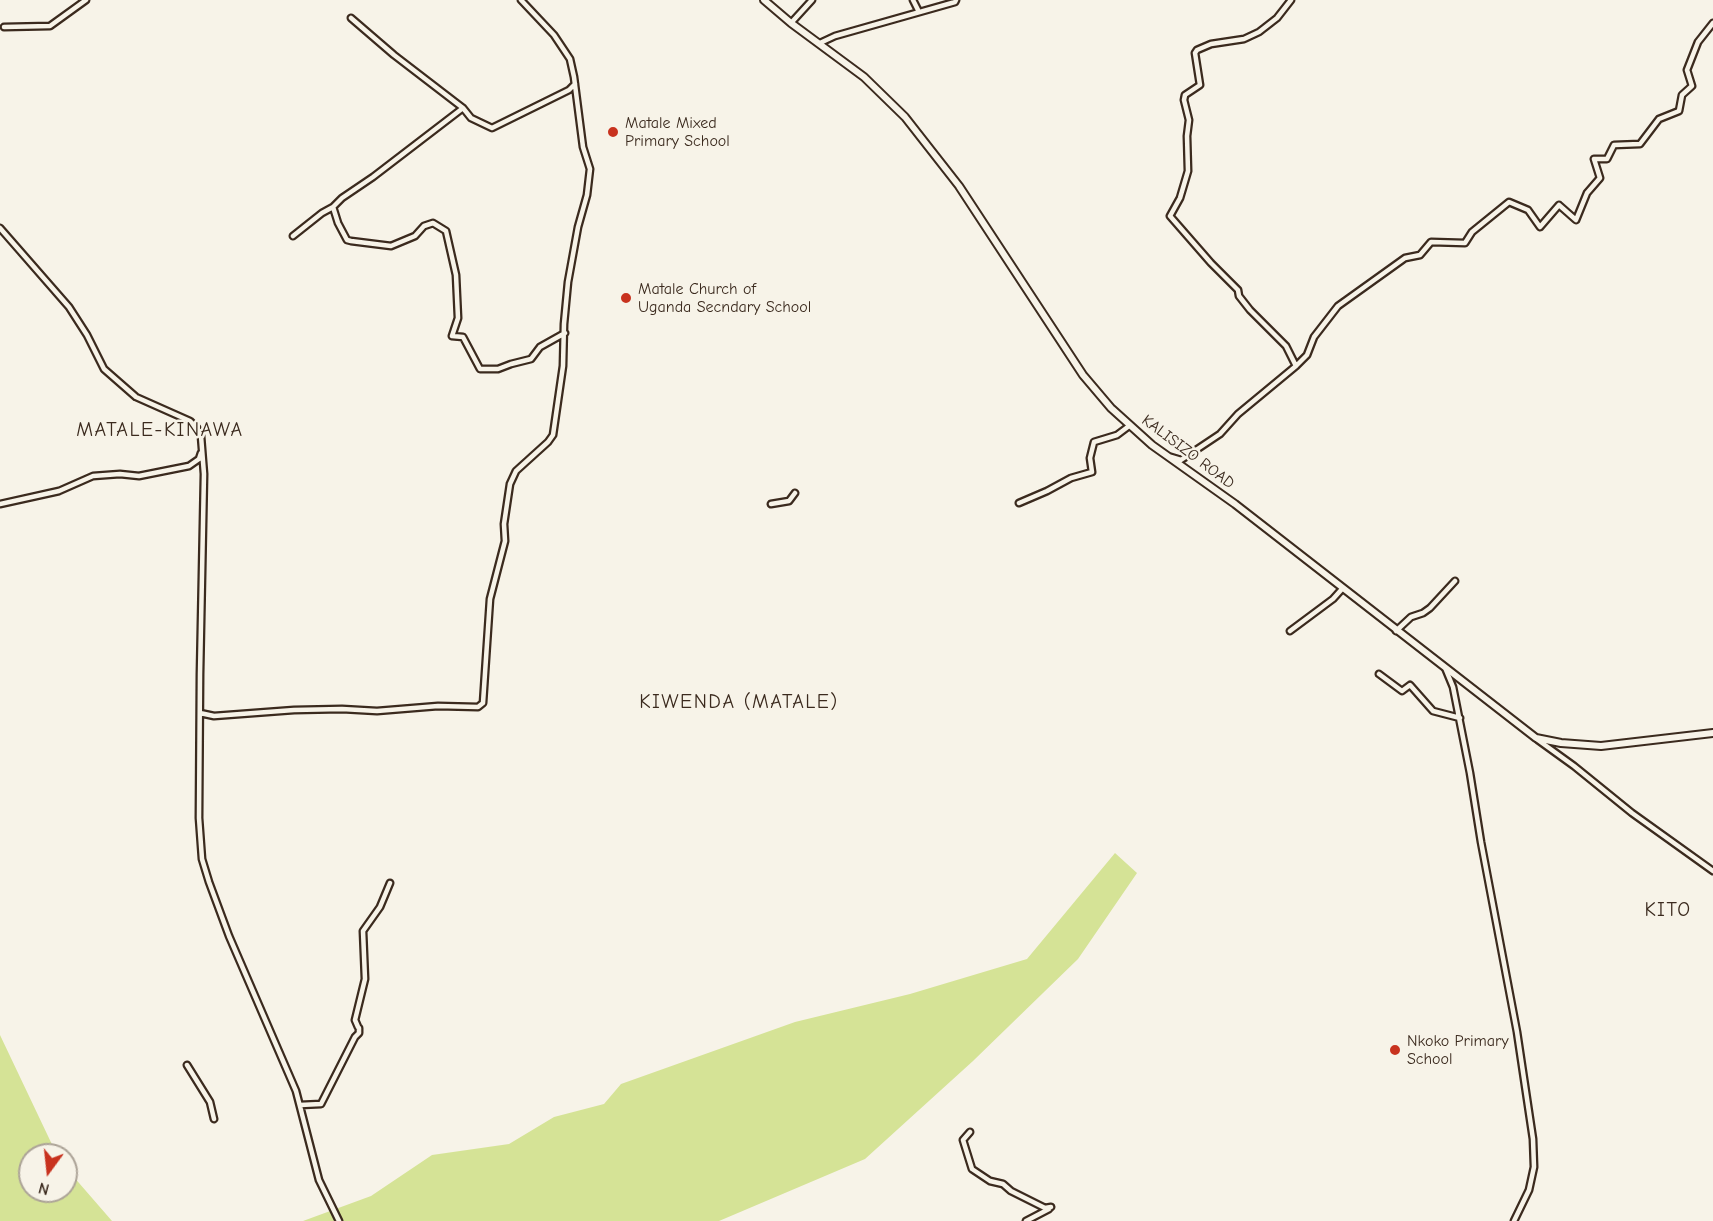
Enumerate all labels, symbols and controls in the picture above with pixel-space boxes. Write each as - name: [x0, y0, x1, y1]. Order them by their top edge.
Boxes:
- place label: Matale Mixed Primary School: [625, 113, 730, 151]
- marker: Matale Mixed Primary School: [606, 125, 620, 139]
- place label: Matale Church of Uganda Secndary School: [638, 279, 811, 317]
- marker: Matale Church of Uganda Secndary School: [619, 291, 633, 305]
- street label: KALISIZO ROAD: [1138, 411, 1238, 493]
- district label: MATALE-KINAWA: [76, 418, 244, 442]
- district label: KIWENDA (MATALE): [639, 690, 839, 714]
- district label: KITO: [1644, 898, 1692, 922]
- place label: Nkoko Primary School: [1407, 1031, 1509, 1069]
- marker: Nkoko Primary School: [1388, 1043, 1402, 1057]
- north arrow: [18, 1143, 78, 1203]
- text: N: [36, 1178, 51, 1198]

